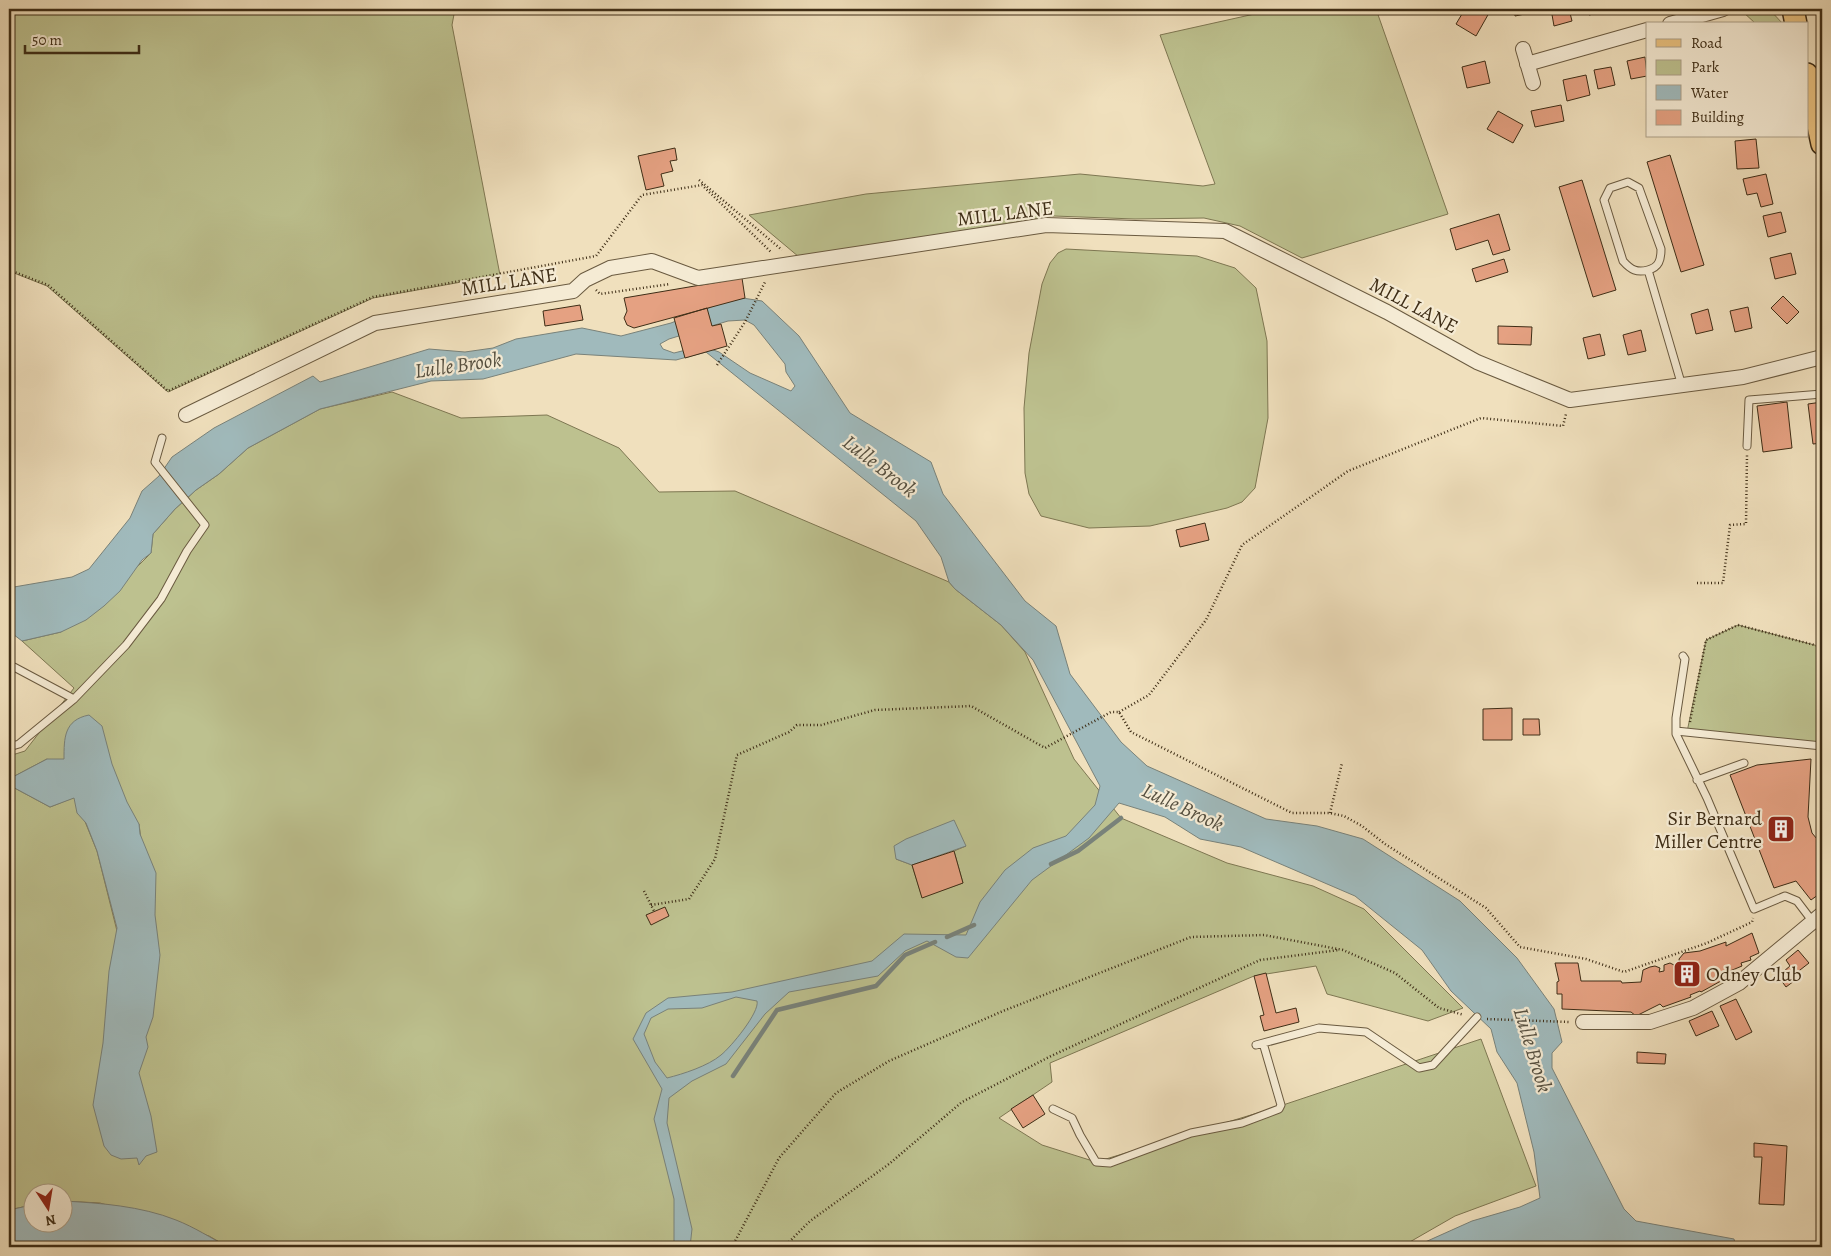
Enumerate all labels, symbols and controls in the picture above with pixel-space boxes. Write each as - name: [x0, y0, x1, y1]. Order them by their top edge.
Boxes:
- scale bar: [25, 22, 139, 54]
- legend: [1646, 22, 1808, 138]
- text: 50 m: [32, 30, 62, 50]
- text: Road: [1691, 33, 1723, 53]
- text: Park: [1691, 57, 1720, 77]
- text: Water: [1690, 83, 1728, 103]
- text: Building: [1691, 107, 1744, 127]
- street label: MILL LANE: [956, 194, 1055, 233]
- street label: MILL LANE: [459, 261, 559, 302]
- street label: MILL LANE: [1365, 271, 1463, 340]
- water label: Lulle Brook: [413, 345, 503, 385]
- water label: Lulle Brook: [837, 428, 923, 504]
- water label: Lulle Brook: [1138, 776, 1228, 838]
- place label: Sir Bernard Miller Centre: [1654, 805, 1762, 855]
- building icon: Sir Bernard Miller Centre: [1766, 814, 1796, 844]
- building icon: Odney Club: [1672, 959, 1702, 989]
- place label: Odney Club: [1706, 961, 1802, 988]
- water label: Lulle Brook: [1507, 1004, 1559, 1096]
- north arrow: [22, 1184, 72, 1234]
- text: N: [44, 1210, 58, 1231]

